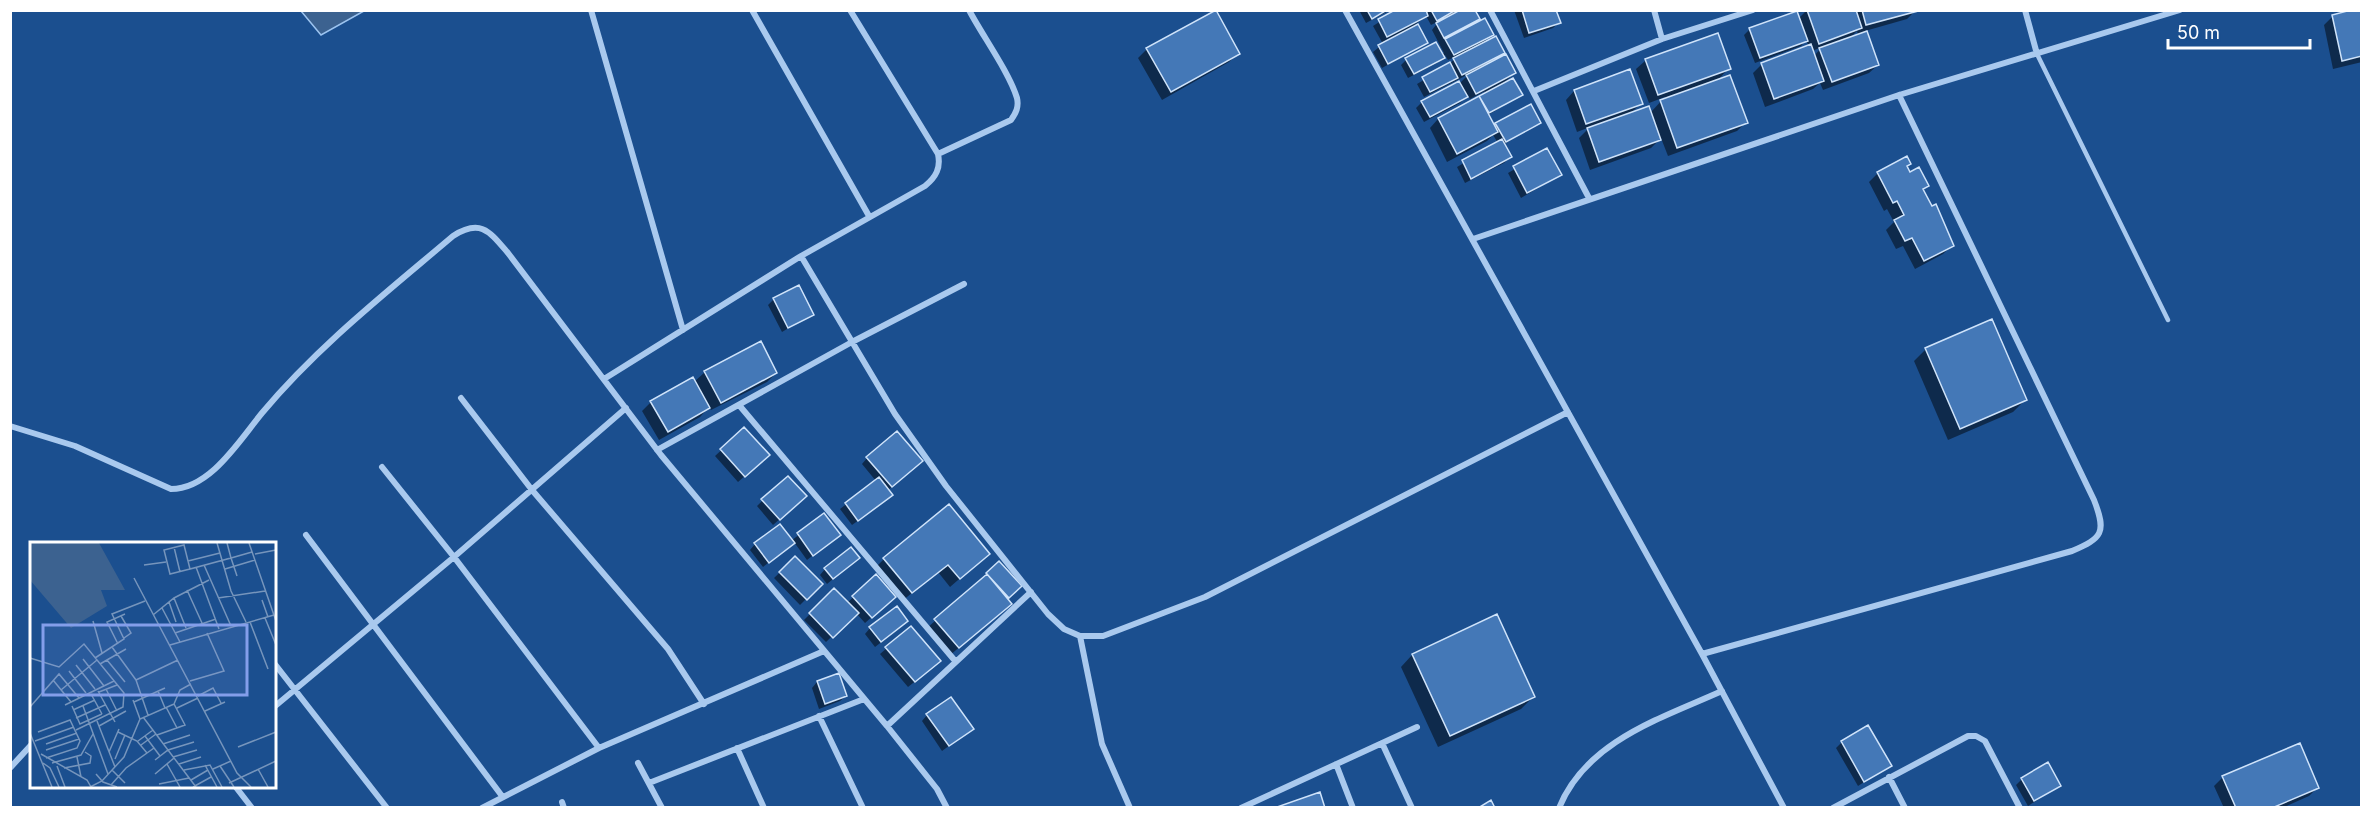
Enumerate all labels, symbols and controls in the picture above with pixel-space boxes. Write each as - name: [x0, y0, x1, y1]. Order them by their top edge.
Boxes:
- scale bar: [2168, 12, 2310, 50]
- text: 50 m: [2177, 22, 2220, 43]
- inset map: [30, 542, 276, 788]

